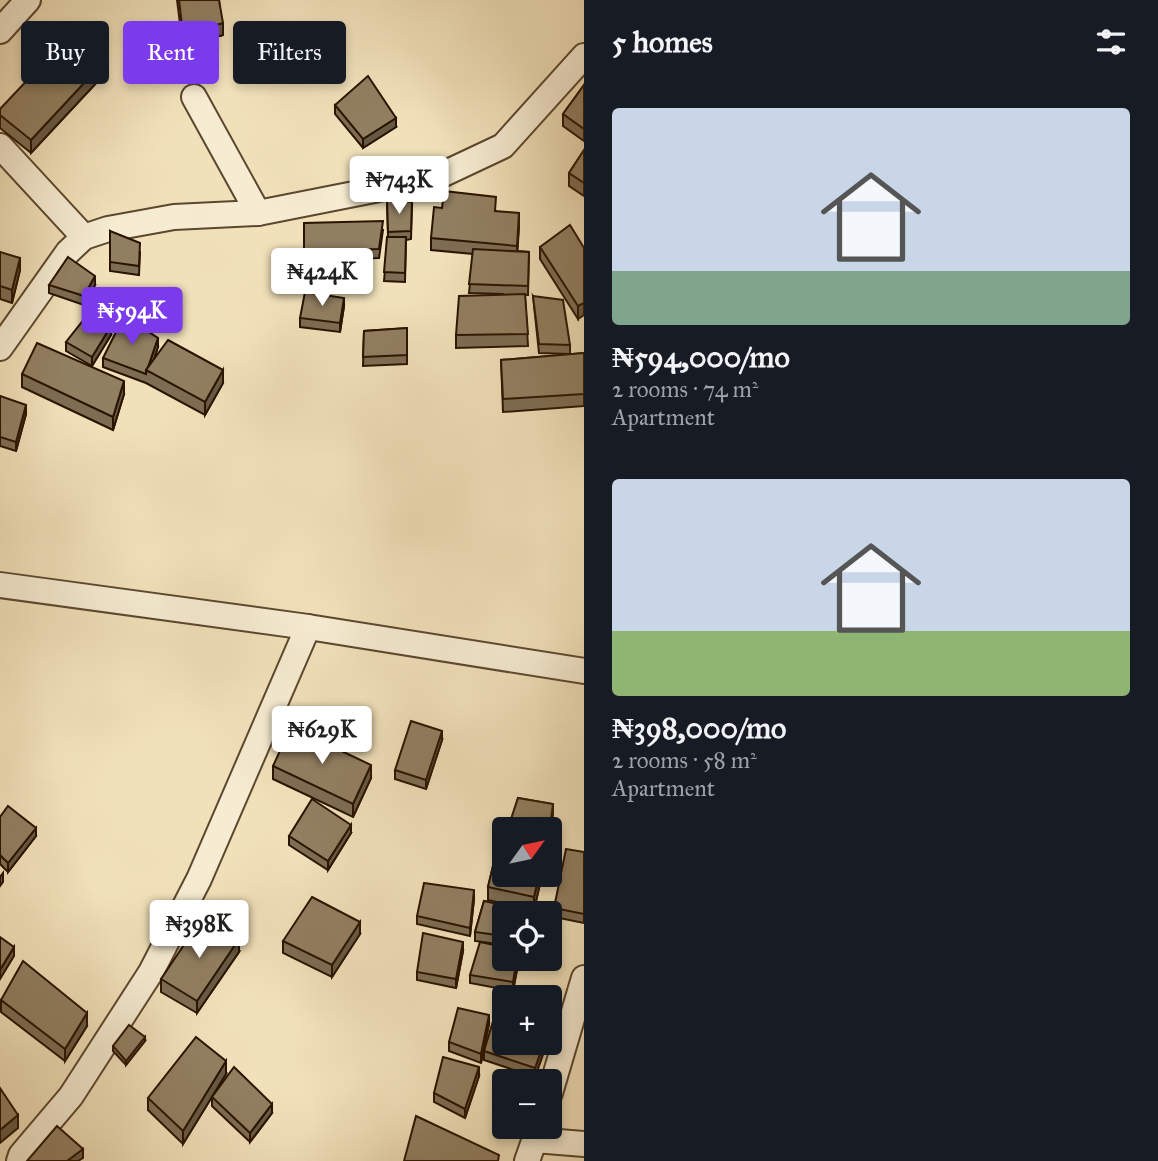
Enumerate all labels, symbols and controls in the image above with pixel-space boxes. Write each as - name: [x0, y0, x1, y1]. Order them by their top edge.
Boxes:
- chip: Buy: [21, 21, 109, 84]
- chip: Rent: [123, 21, 219, 84]
- chip: Filters: [233, 21, 346, 84]
- icon: filters: [1092, 23, 1130, 61]
- text: 5 homes: [612, 24, 713, 60]
- icon: home: [808, 154, 934, 280]
- pin: ₦743K: [350, 156, 448, 216]
- text: ₦743K: [366, 165, 432, 193]
- pin: ₦424K: [273, 248, 371, 308]
- text: ₦424K: [287, 257, 357, 285]
- pin: ₦594K: [83, 288, 181, 347]
- text: ₦594K: [98, 296, 166, 324]
- text: ₦594,000/mo: [612, 339, 790, 375]
- text: 2 rooms · 74 m²: [612, 375, 758, 403]
- text: Apartment: [612, 403, 715, 431]
- icon: home: [808, 525, 934, 651]
- pin: ₦629K: [273, 706, 371, 766]
- text: ₦398,000/mo: [612, 710, 786, 746]
- text: ₦629K: [288, 715, 356, 743]
- text: 2 rooms · 58 m²: [612, 746, 757, 774]
- text: Apartment: [612, 774, 715, 802]
- north arrow: [492, 817, 562, 887]
- map controls: [492, 817, 562, 1139]
- pin: ₦398K: [150, 900, 248, 960]
- button: locate: [492, 901, 562, 971]
- text: ₦398K: [166, 909, 232, 937]
- button: +: [492, 985, 562, 1055]
- button: −: [492, 1069, 562, 1139]

